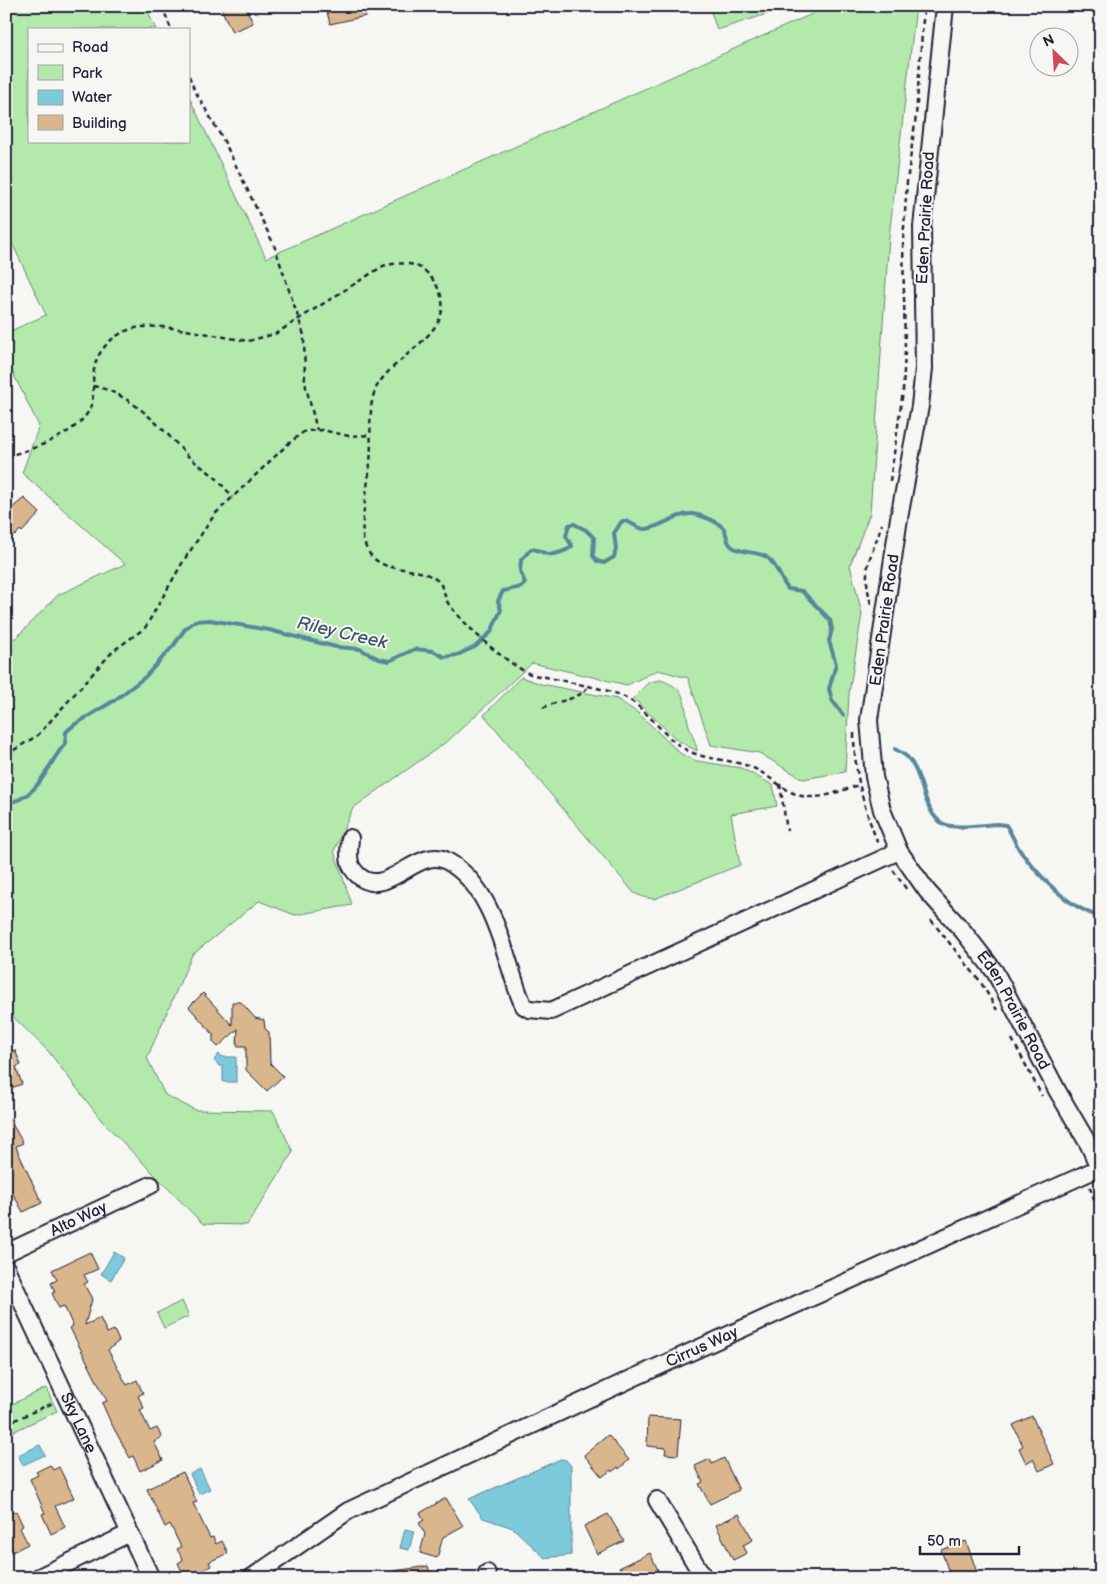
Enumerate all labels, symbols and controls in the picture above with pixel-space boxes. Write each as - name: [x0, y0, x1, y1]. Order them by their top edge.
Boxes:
- legend: [28, 28, 190, 142]
- north arrow: [1030, 28, 1080, 78]
- text: N: [1040, 31, 1057, 51]
- text: Road: [72, 38, 108, 57]
- text: Park: [72, 64, 103, 83]
- text: Water: [72, 88, 112, 107]
- text: Building: [72, 114, 127, 133]
- street label: Eden Prairie Road: [913, 151, 939, 285]
- street label: Eden Prairie Road: [866, 553, 904, 687]
- water label: Riley Creek: [295, 612, 390, 654]
- street label: Eden Prairie Road: [973, 947, 1054, 1073]
- street label: Alto Way: [47, 1197, 111, 1240]
- street label: Cirrus Way: [663, 1322, 742, 1371]
- street label: Sky Lane: [56, 1390, 101, 1457]
- scale bar: [920, 1524, 1018, 1556]
- text: 50 m: [927, 1532, 961, 1551]

